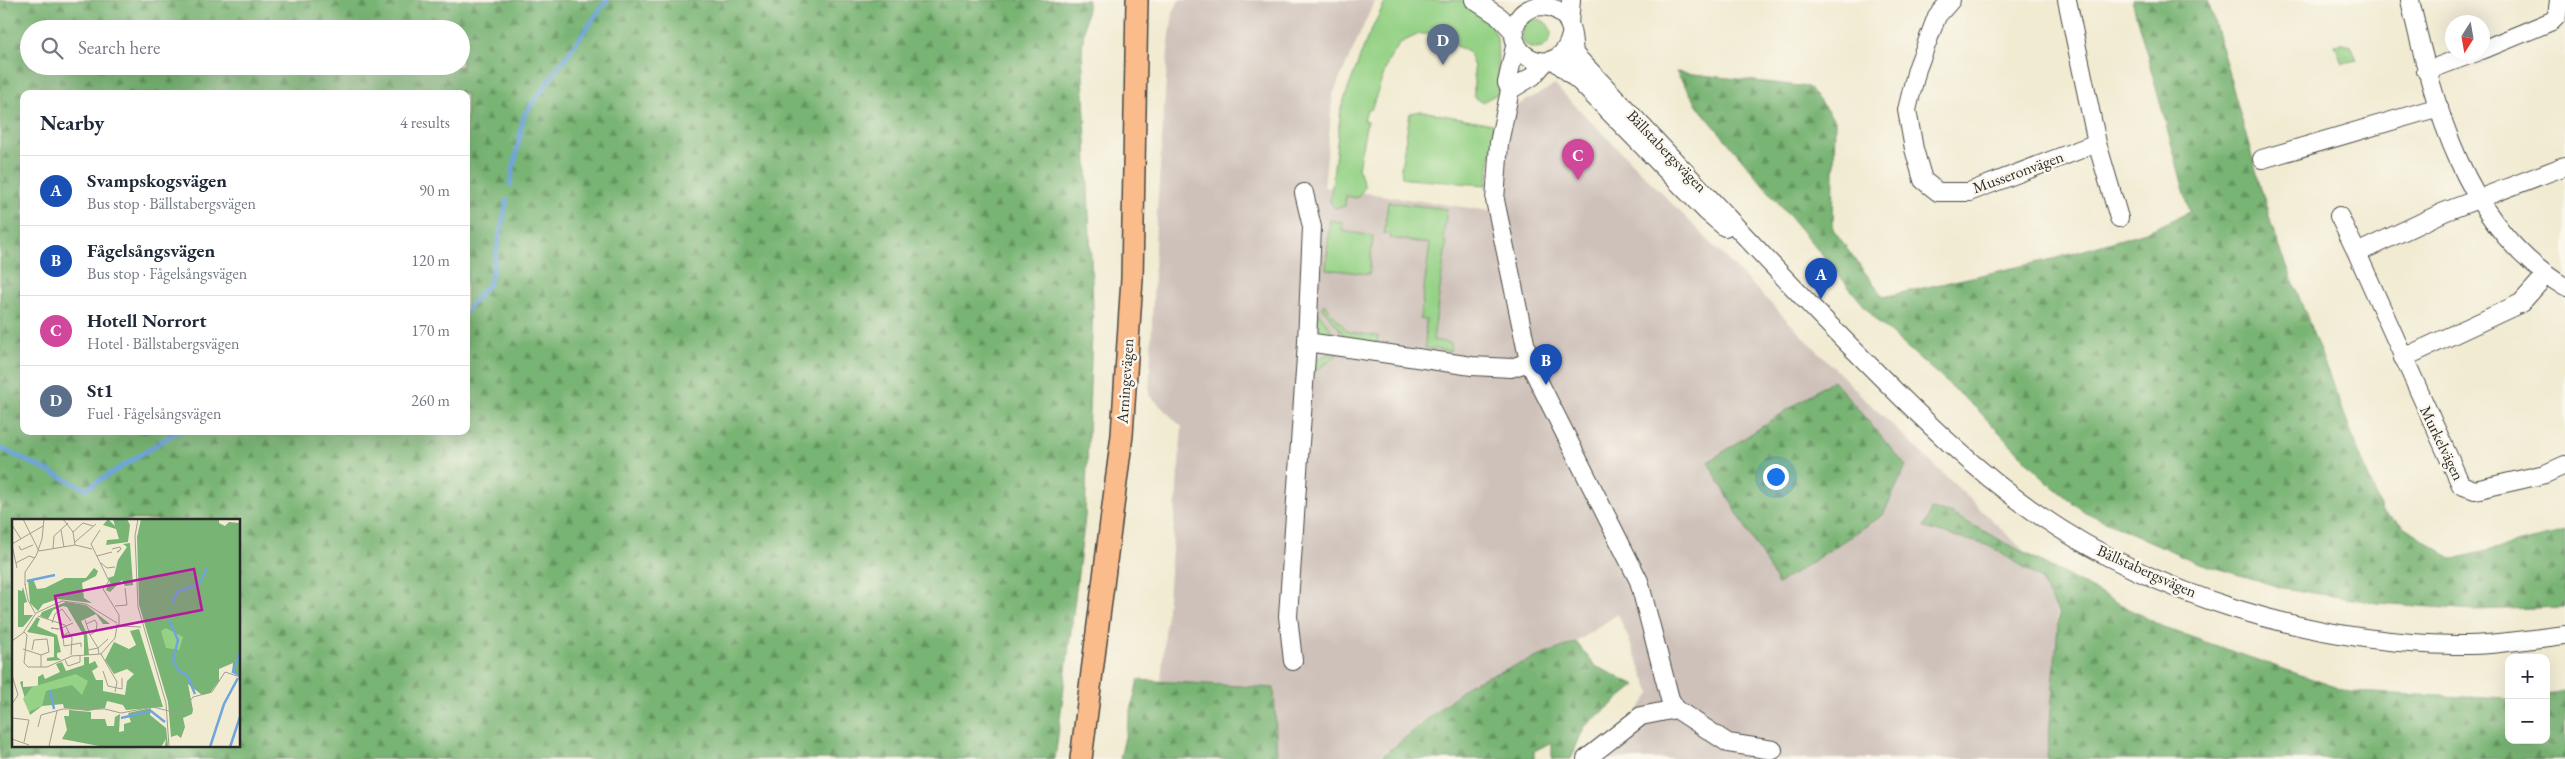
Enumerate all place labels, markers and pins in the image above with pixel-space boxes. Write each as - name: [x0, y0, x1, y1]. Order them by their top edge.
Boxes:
- pin: D: [1427, 24, 1459, 65]
- pin: C: [1562, 139, 1594, 180]
- pin: A: [1805, 258, 1837, 299]
- pin: B: [1530, 344, 1562, 385]

